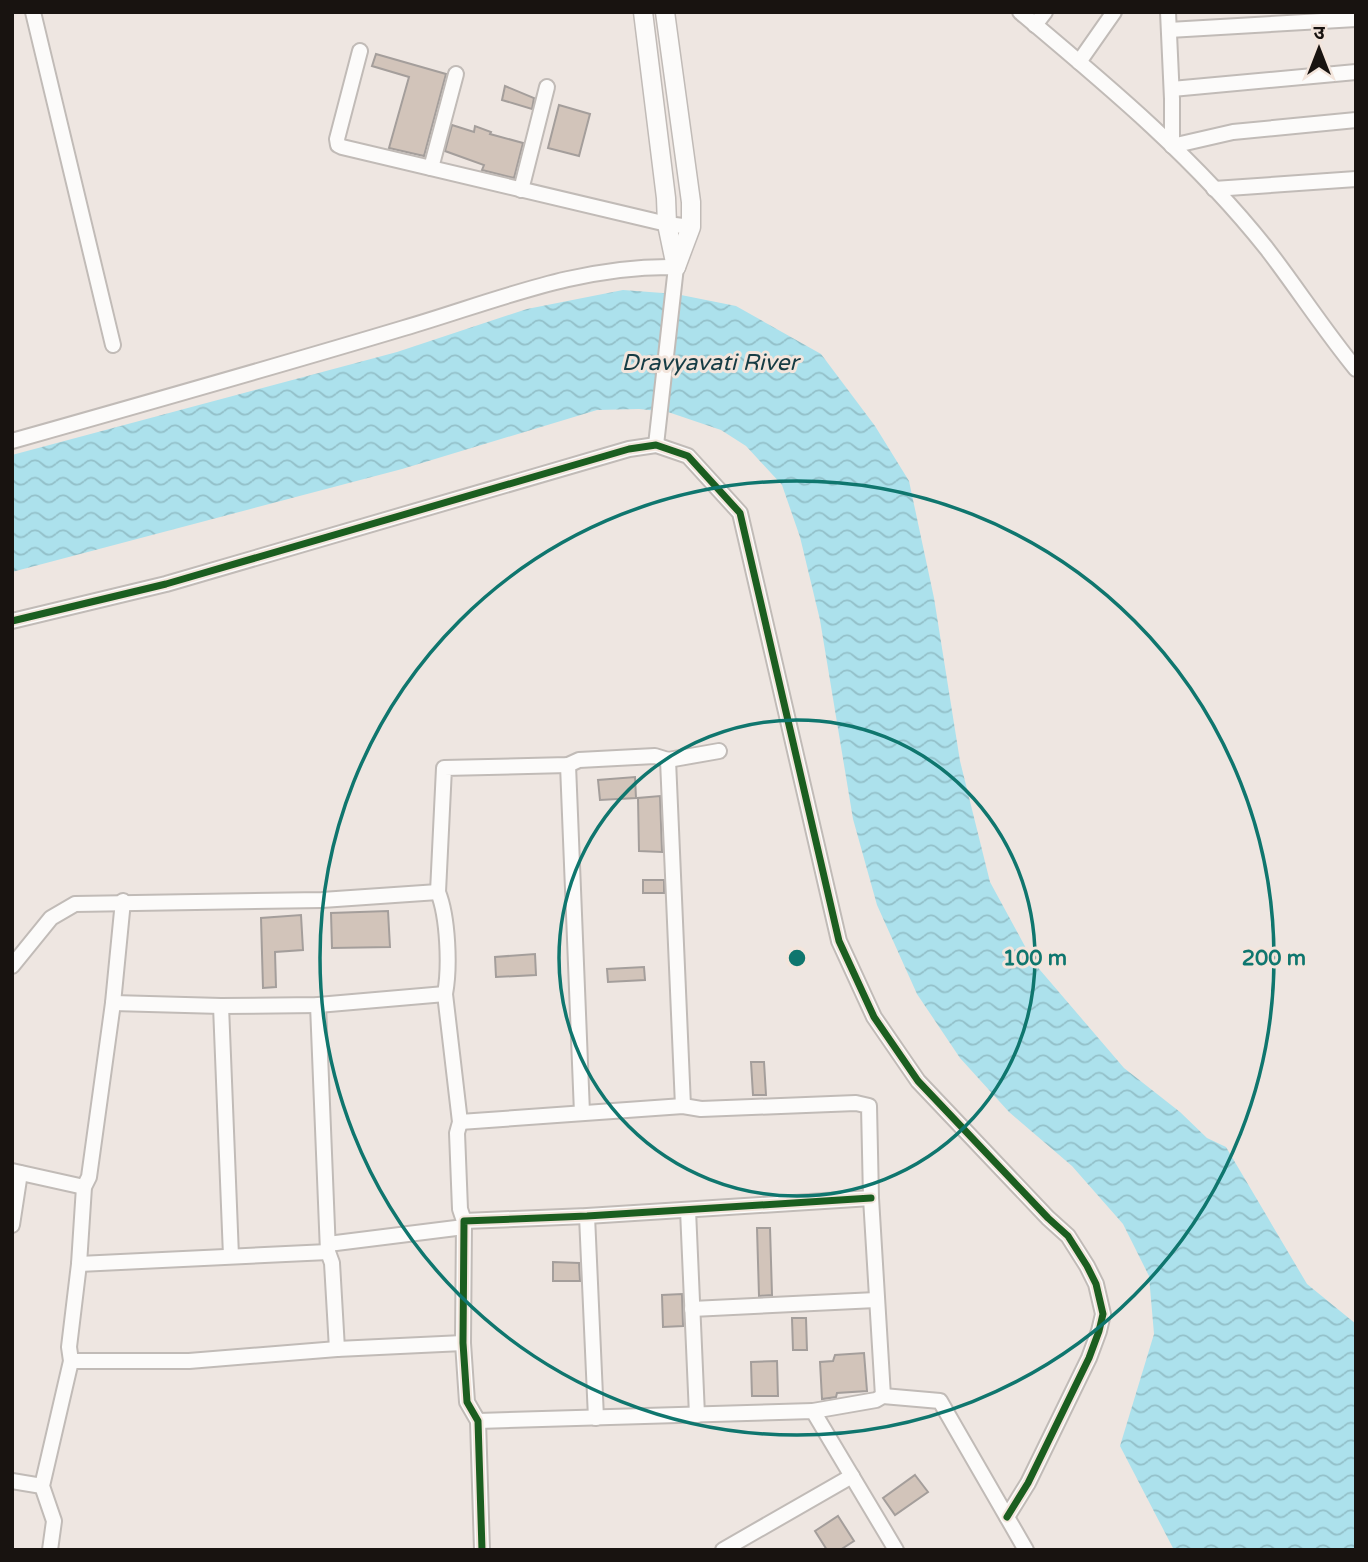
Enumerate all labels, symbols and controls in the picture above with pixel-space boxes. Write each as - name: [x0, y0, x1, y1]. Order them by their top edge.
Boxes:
- north arrow: [1284, 14, 1354, 84]
- text: उ: [1313, 22, 1325, 44]
- water label: Dravyavati River: [622, 349, 802, 377]
- centre of rings: [785, 946, 809, 970]
- text: 100 m: [1003, 946, 1067, 971]
- text: 200 m: [1242, 946, 1306, 971]

